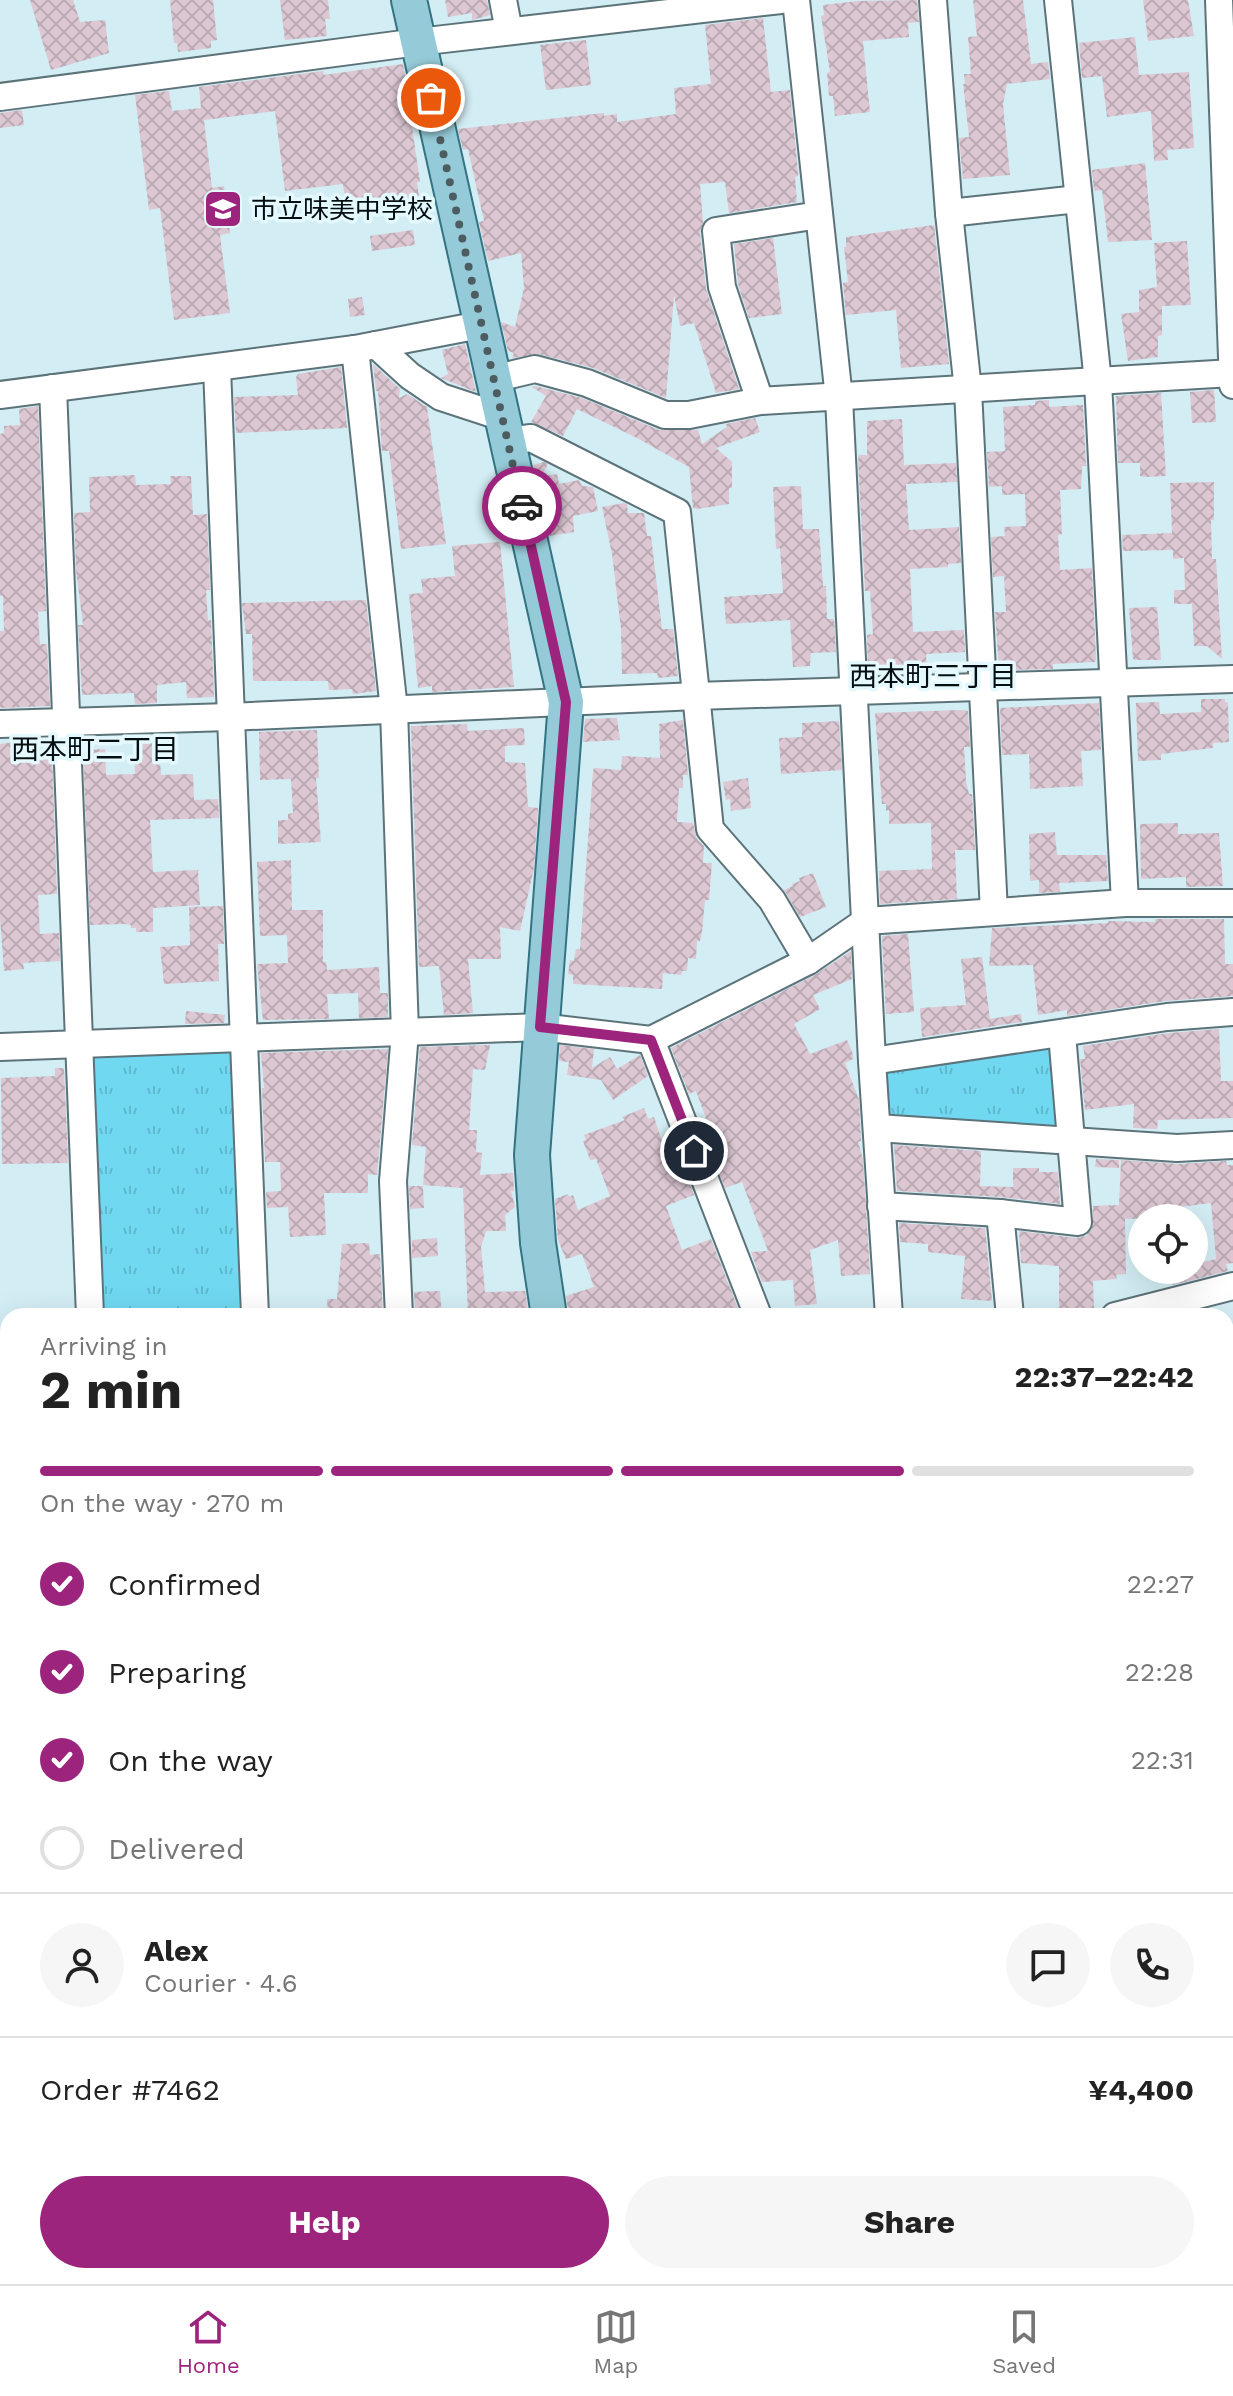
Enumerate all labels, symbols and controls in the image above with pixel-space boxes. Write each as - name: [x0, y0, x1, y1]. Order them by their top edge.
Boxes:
- pin: [397, 64, 465, 132]
- icon: bag: [409, 76, 453, 120]
- school or university icon: 市立味美中学校: [202, 188, 244, 230]
- place label: 市立味美中学校: [251, 194, 433, 224]
- courier: [482, 466, 562, 546]
- icon: car: [500, 484, 544, 528]
- district label: 西本町三丁目: [849, 660, 1017, 693]
- district label: 西本町二丁目: [11, 733, 179, 766]
- pin: [660, 1117, 728, 1185]
- icon: home: [672, 1129, 716, 1173]
- map controls: [1128, 1204, 1208, 1284]
- button: locate: [1128, 1204, 1208, 1284]
- text: Arriving in: [40, 1331, 168, 1361]
- text: 22:37–22:42: [1015, 1359, 1194, 1394]
- text: 2 min: [40, 1360, 182, 1421]
- text: On the way · 270 m: [40, 1488, 284, 1518]
- icon: check: [40, 1562, 84, 1606]
- text: Confirmed: [108, 1567, 262, 1602]
- text: 22:27: [1127, 1569, 1194, 1599]
- icon: check: [40, 1650, 84, 1694]
- text: Preparing: [108, 1655, 246, 1690]
- text: 22:28: [1125, 1657, 1194, 1687]
- icon: check: [40, 1738, 84, 1782]
- text: On the way: [108, 1743, 273, 1778]
- text: 22:31: [1131, 1745, 1194, 1775]
- text: Delivered: [108, 1831, 245, 1866]
- button: person: [40, 1923, 124, 2007]
- button: chat: [1006, 1923, 1090, 2007]
- button: phone: [1110, 1923, 1194, 2007]
- text: Alex: [144, 1933, 208, 1968]
- text: Courier · 4.6: [144, 1968, 298, 1998]
- text: Order #7462: [40, 2072, 220, 2107]
- text: ¥4,400: [1088, 2072, 1194, 2107]
- button: Help: [40, 2176, 609, 2268]
- button: Share: [625, 2176, 1194, 2268]
- tab: Home: [177, 2305, 240, 2378]
- tab: Map: [594, 2305, 638, 2378]
- tab: Saved: [992, 2305, 1056, 2378]

